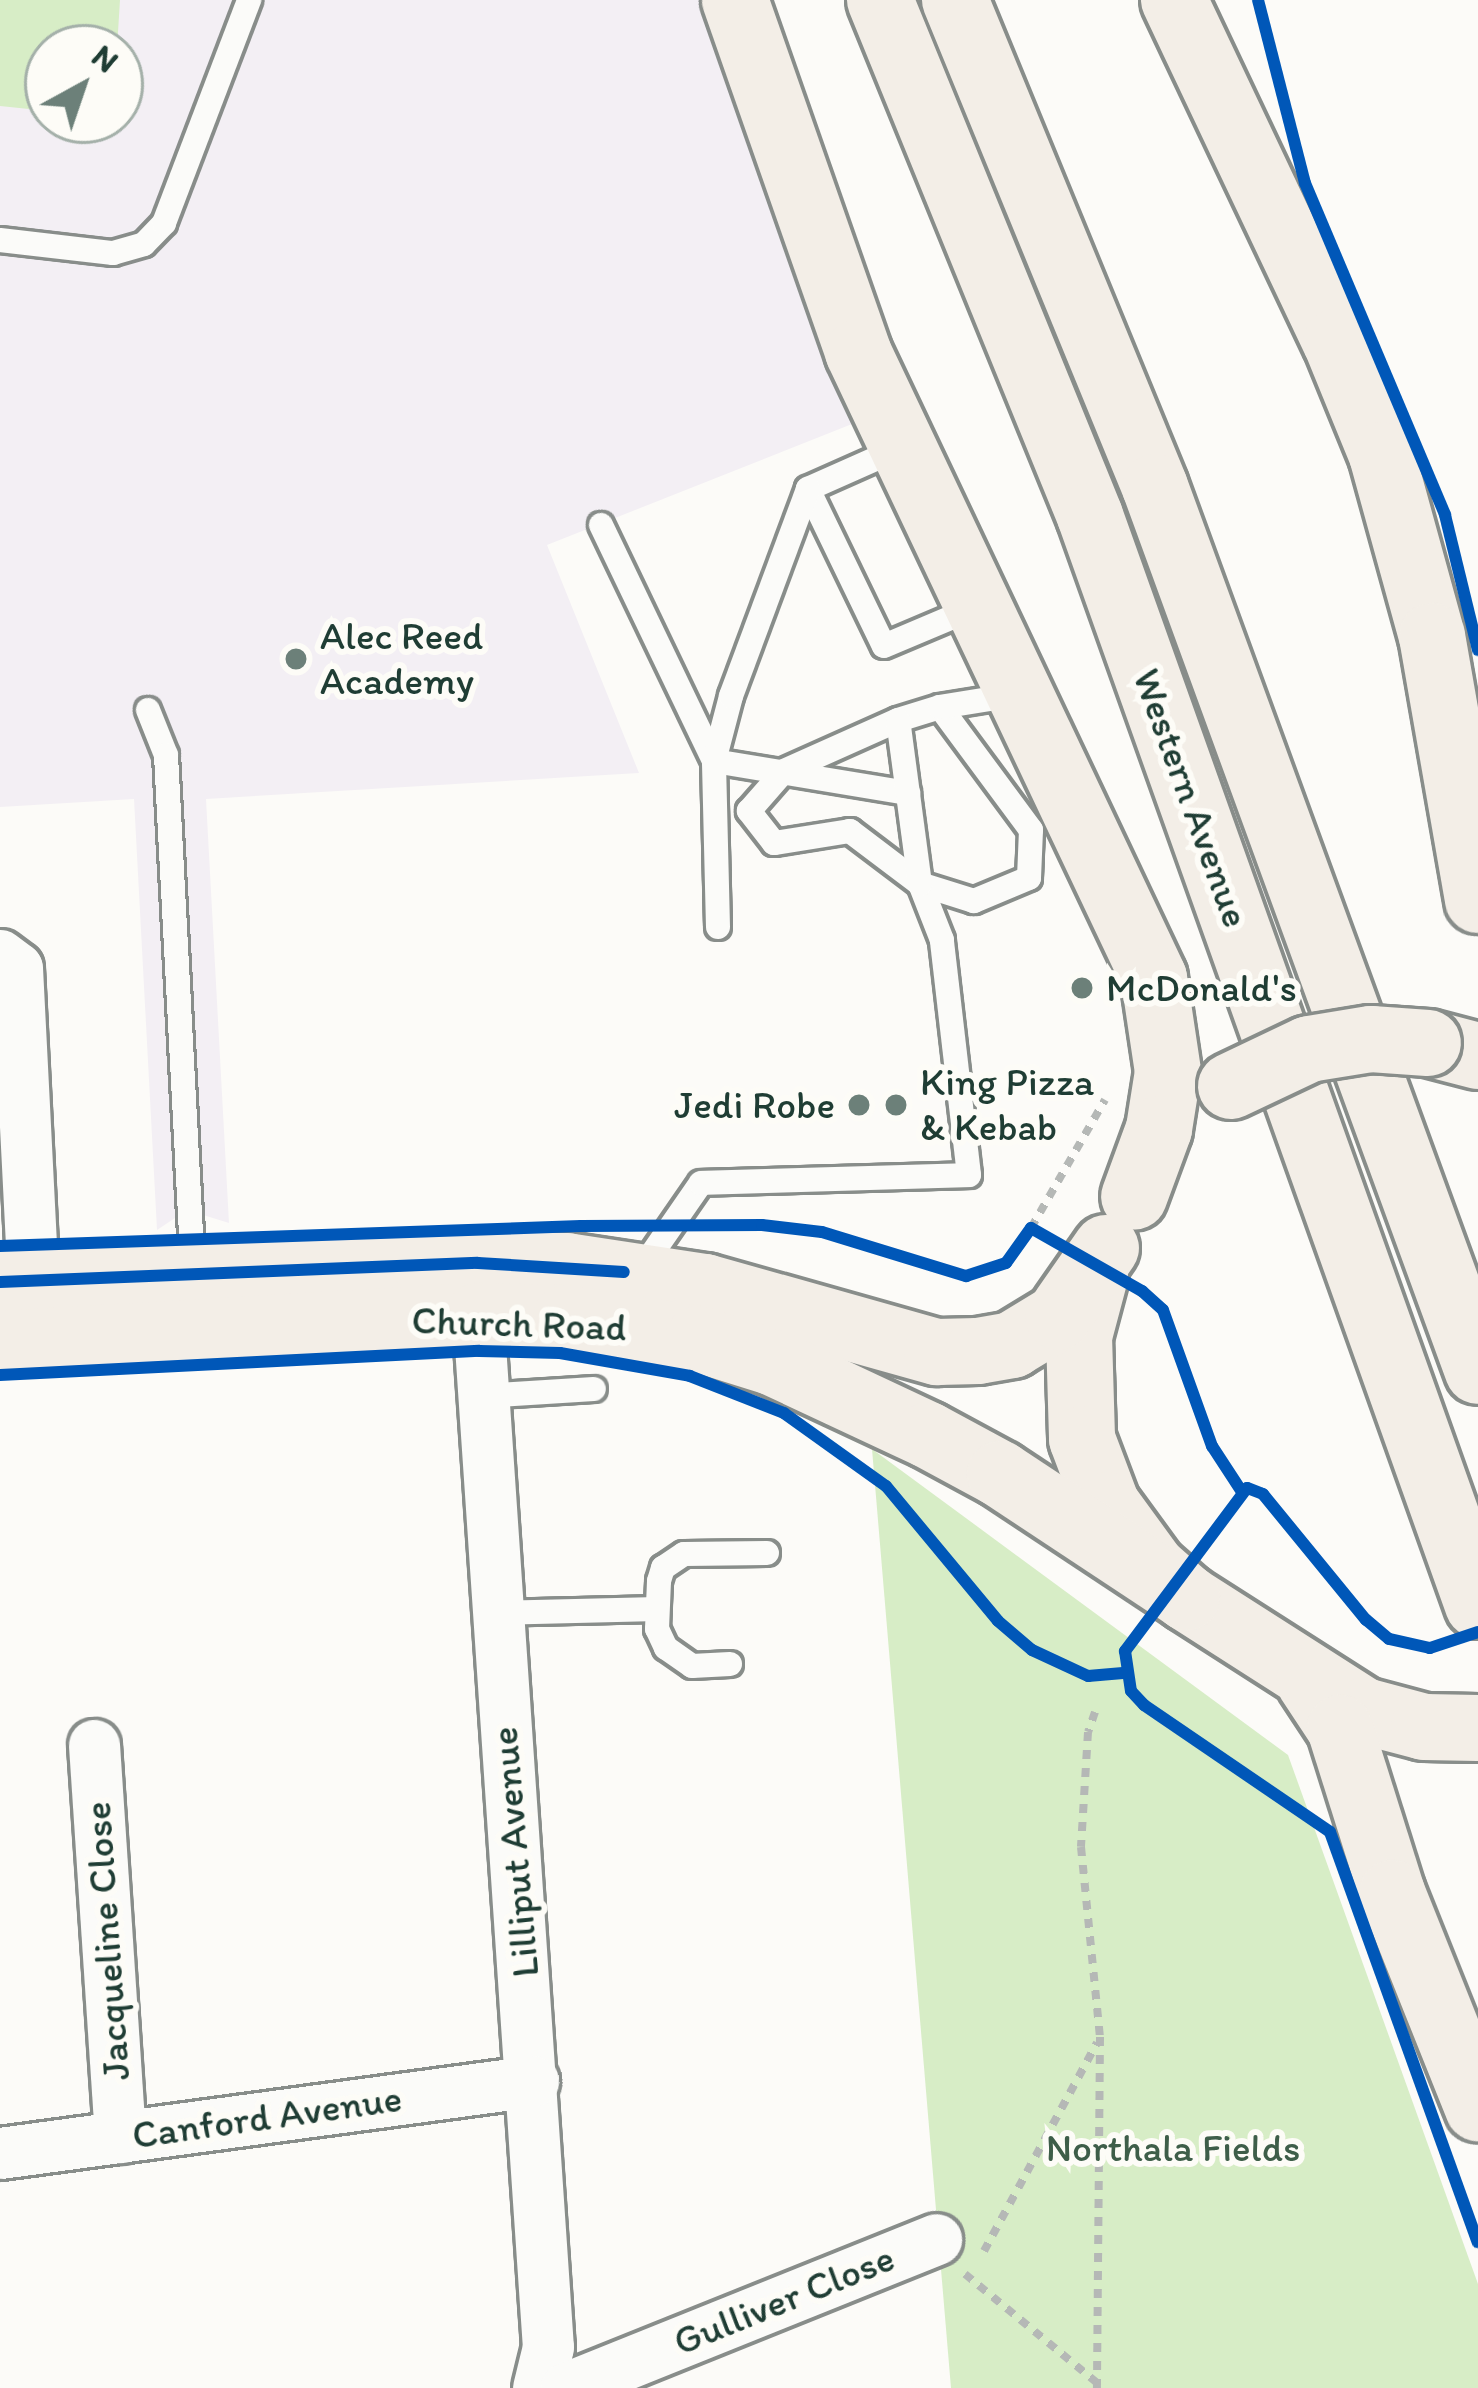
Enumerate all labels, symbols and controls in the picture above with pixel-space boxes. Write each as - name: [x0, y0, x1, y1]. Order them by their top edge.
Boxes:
- north arrow: [24, 24, 144, 144]
- text: N: [84, 36, 127, 80]
- place label: Alec Reed Academy: [320, 614, 483, 705]
- marker: Alec Reed Academy: [283, 646, 309, 672]
- street label: Western Avenue: [1123, 663, 1259, 933]
- place label: McDonald's: [1106, 965, 1297, 1011]
- marker: McDonald's: [1069, 975, 1095, 1001]
- place label: King Pizza & Kebab: [920, 1060, 1093, 1151]
- place label: Jedi Robe: [675, 1082, 835, 1128]
- marker: Jedi Robe: [846, 1092, 872, 1118]
- marker: King Pizza & Kebab: [883, 1092, 909, 1118]
- street label: Church Road: [411, 1297, 627, 1351]
- street label: Lilliput Avenue: [481, 1726, 549, 1978]
- street label: Jacqueline Close: [74, 1800, 140, 2082]
- street label: Canford Avenue: [130, 2075, 404, 2159]
- park label: Northala Fields: [1046, 2125, 1300, 2171]
- street label: Gulliver Close: [667, 2235, 901, 2365]

